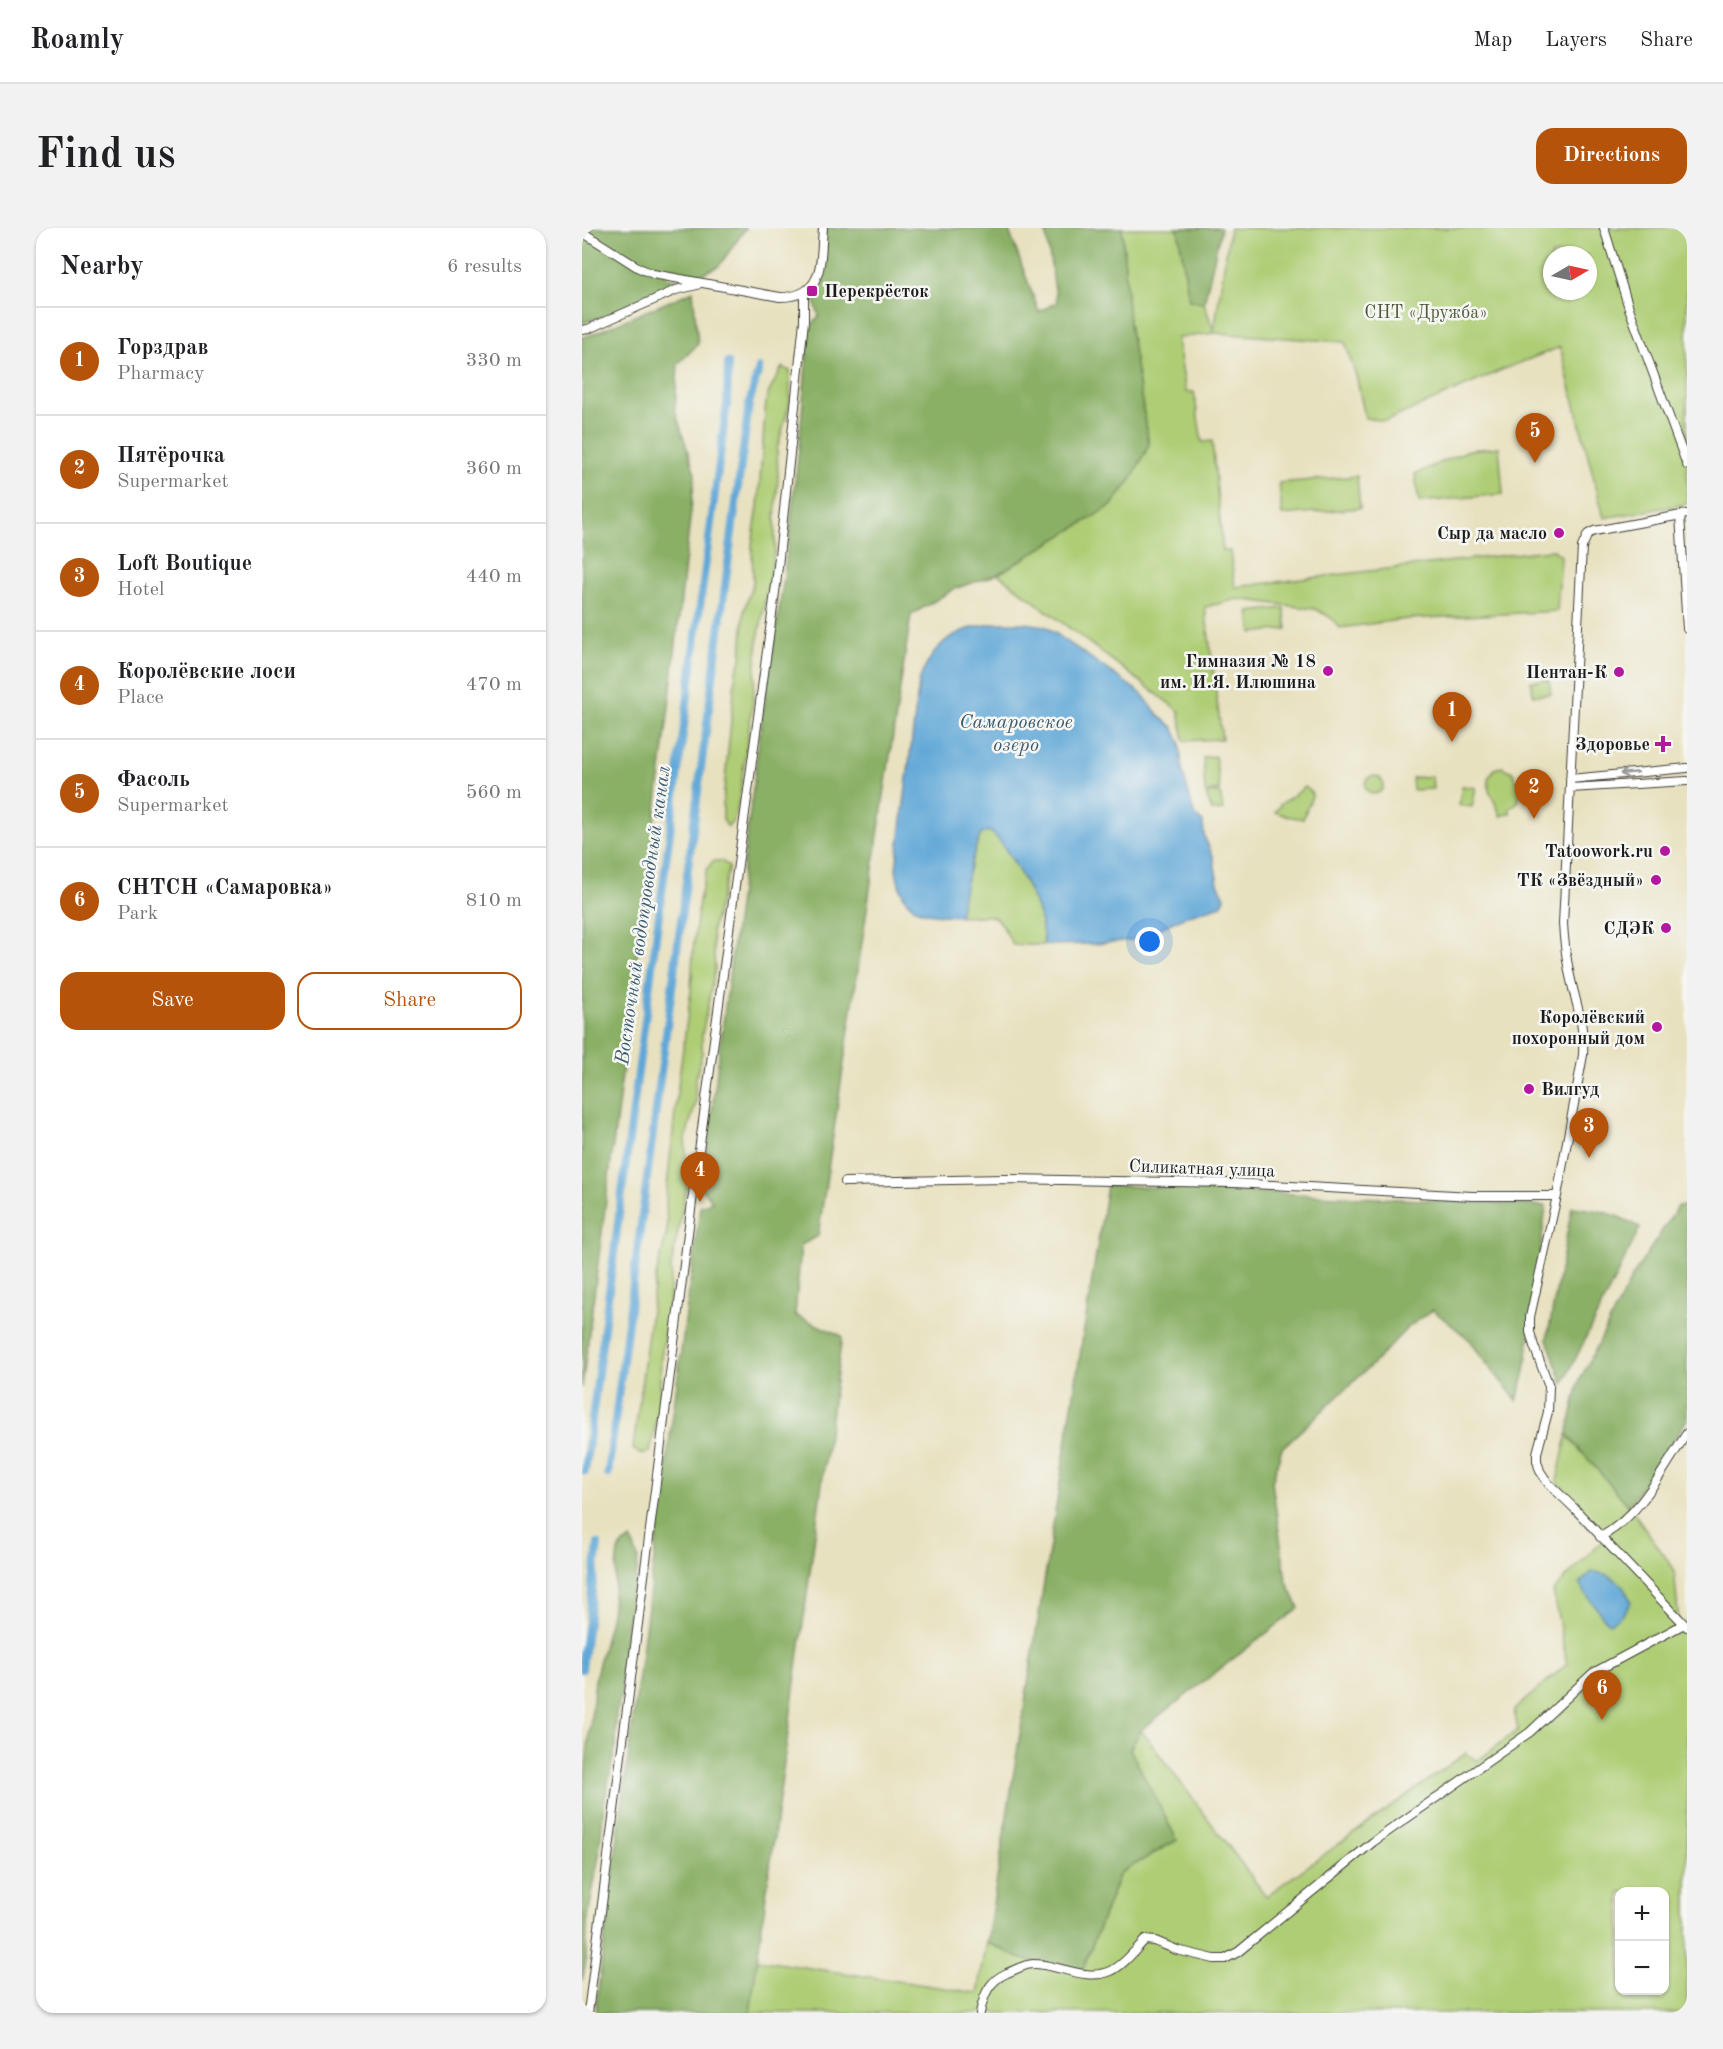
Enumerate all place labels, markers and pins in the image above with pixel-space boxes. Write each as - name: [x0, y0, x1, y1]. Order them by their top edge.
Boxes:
- place label: Перекрёсток: [824, 283, 929, 301]
- marker: Перекрёсток: [805, 284, 819, 298]
- pin: 5: [1516, 414, 1554, 463]
- place label: Сыр да масло: [1437, 525, 1547, 543]
- marker: Сыр да масло: [1552, 526, 1566, 540]
- place label: Гимназия № 18 им. И.Я. Илюшина: [1160, 653, 1316, 692]
- marker: Гимназия № 18 им. И.Я. Илюшина: [1321, 664, 1335, 678]
- place label: Пентан-К: [1526, 664, 1607, 682]
- marker: Пентан-К: [1612, 665, 1626, 679]
- pin: 1: [1432, 692, 1472, 742]
- marker: Здоровье: [1654, 735, 1672, 753]
- place label: Здоровье: [1575, 736, 1650, 754]
- pin: 2: [1514, 770, 1554, 819]
- place label: Tatoowork.ru: [1545, 843, 1653, 861]
- marker: Tatoowork.ru: [1658, 844, 1672, 858]
- place label: ТК «Звёздный»: [1517, 872, 1644, 890]
- marker: ТК «Звёздный»: [1649, 873, 1663, 887]
- place label: СДЭК: [1604, 920, 1654, 938]
- marker: СДЭК: [1659, 921, 1673, 935]
- place label: Королёвский похоронный дом: [1512, 1009, 1645, 1048]
- marker: Королёвский похоронный дом: [1650, 1020, 1664, 1034]
- place label: Вилгуд: [1541, 1081, 1599, 1099]
- marker: Вилгуд: [1522, 1082, 1536, 1096]
- pin: 3: [1570, 1108, 1608, 1158]
- pin: 4: [680, 1152, 720, 1202]
- pin: 6: [1582, 1670, 1622, 1720]

